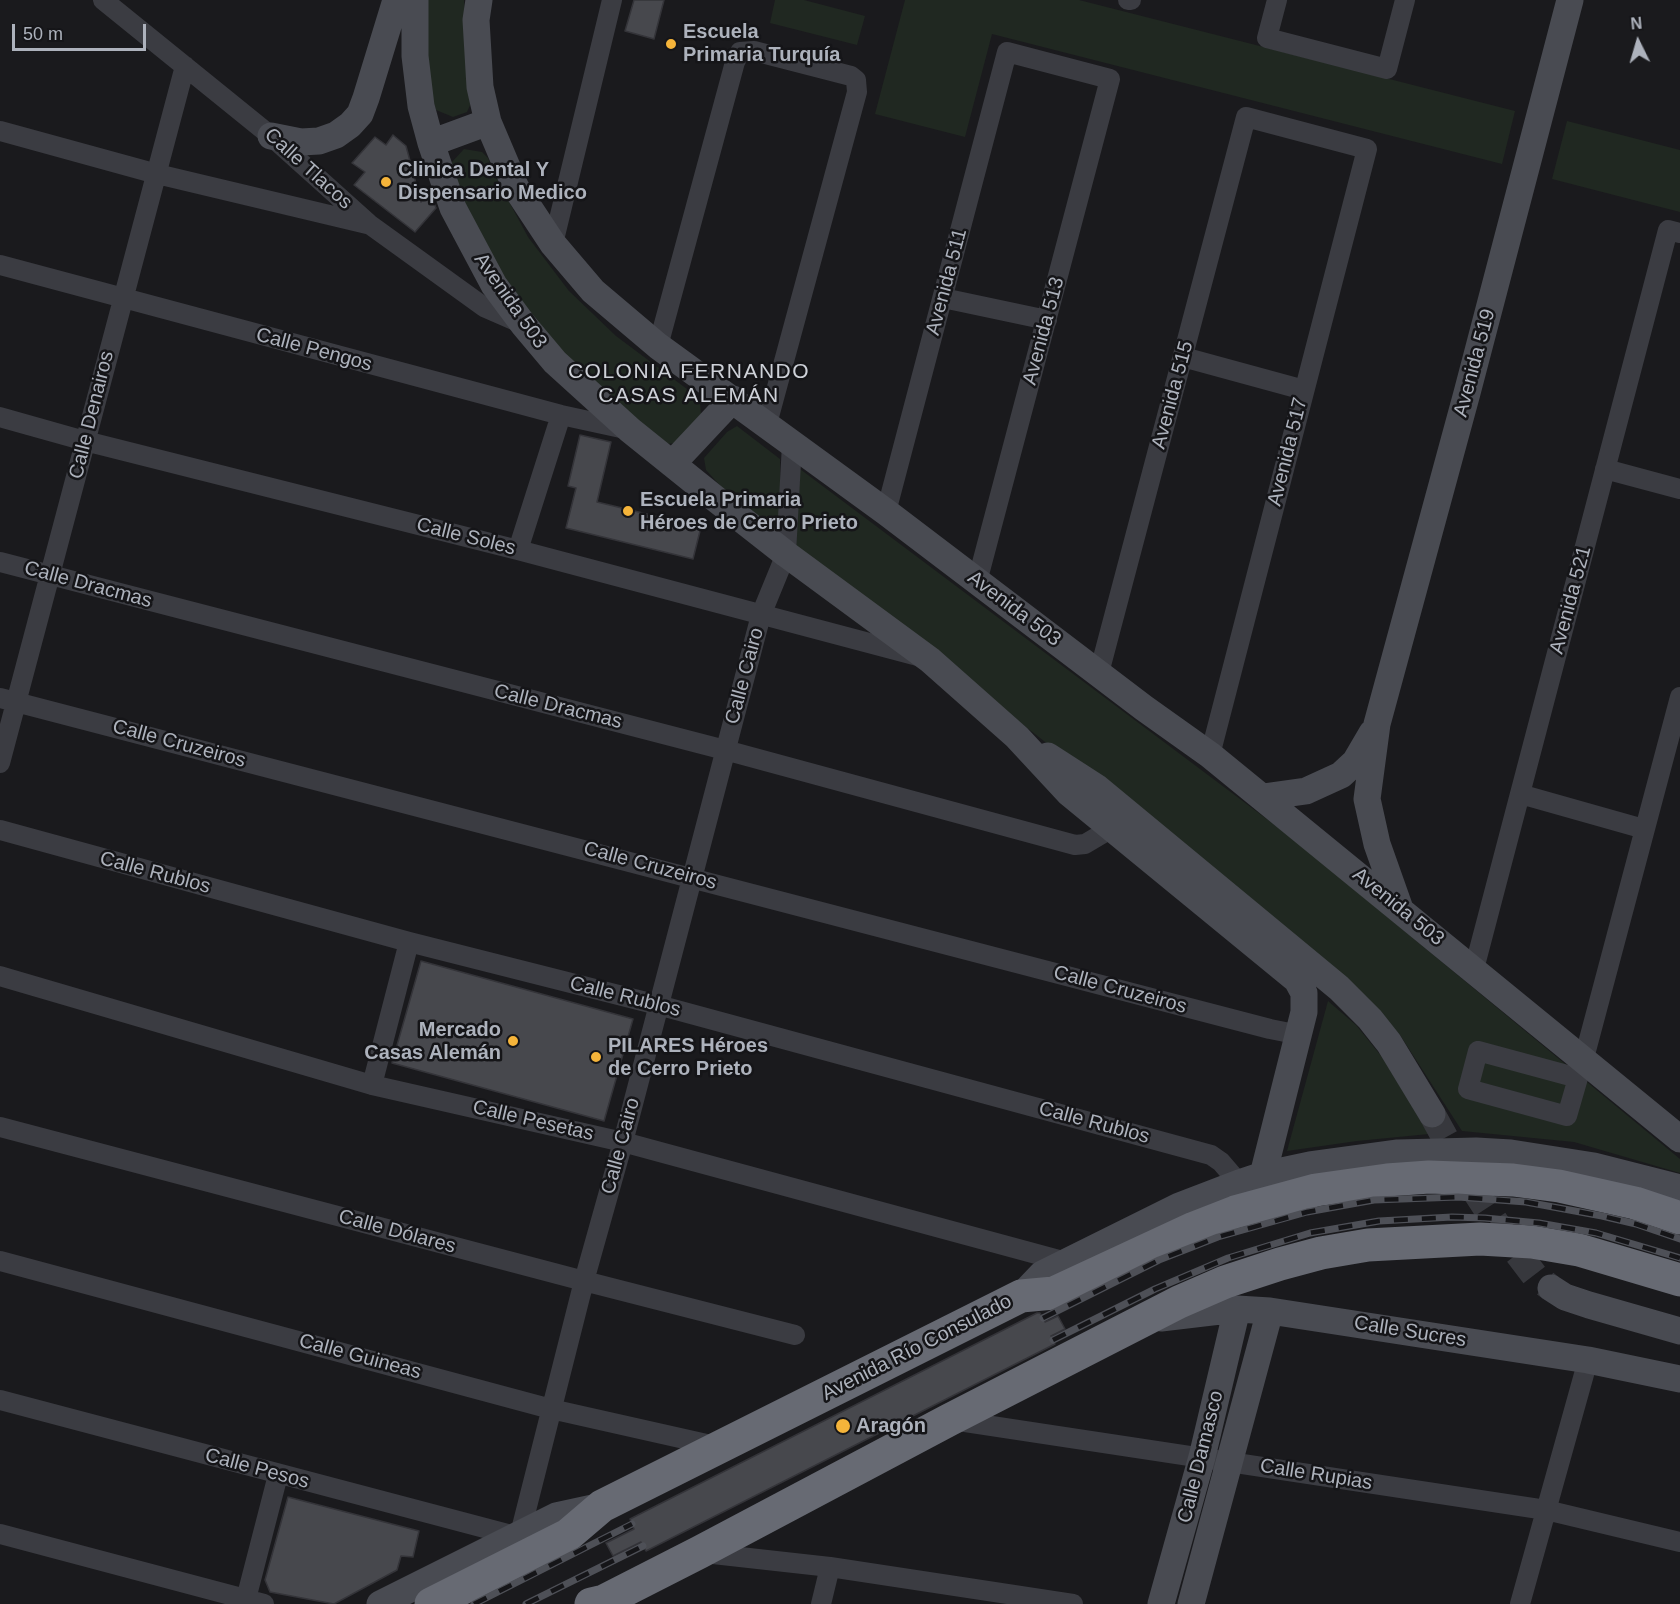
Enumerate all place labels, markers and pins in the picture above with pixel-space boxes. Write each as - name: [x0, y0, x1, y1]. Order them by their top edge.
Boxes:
- place label: Escuela Primaria Turquía: [683, 20, 840, 67]
- marker: Escuela Primaria Turquía: [664, 37, 678, 51]
- place label: Clinica Dental Y Dispensario Medico: [398, 158, 587, 205]
- marker: Clinica Dental Y Dispensario Medico: [379, 175, 393, 189]
- place label: Escuela Primaria Héroes de Cerro Prieto: [640, 488, 858, 535]
- marker: Escuela Primaria Héroes de Cerro Prieto: [621, 504, 635, 518]
- place label: Mercado Casas Alemán: [364, 1018, 501, 1065]
- marker: Mercado Casas Alemán: [506, 1034, 520, 1048]
- place label: PILARES Héroes de Cerro Prieto: [608, 1034, 768, 1081]
- marker: PILARES Héroes de Cerro Prieto: [589, 1050, 603, 1064]
- place label: Aragón: [856, 1414, 926, 1438]
- marker: Aragón: [834, 1417, 852, 1435]

